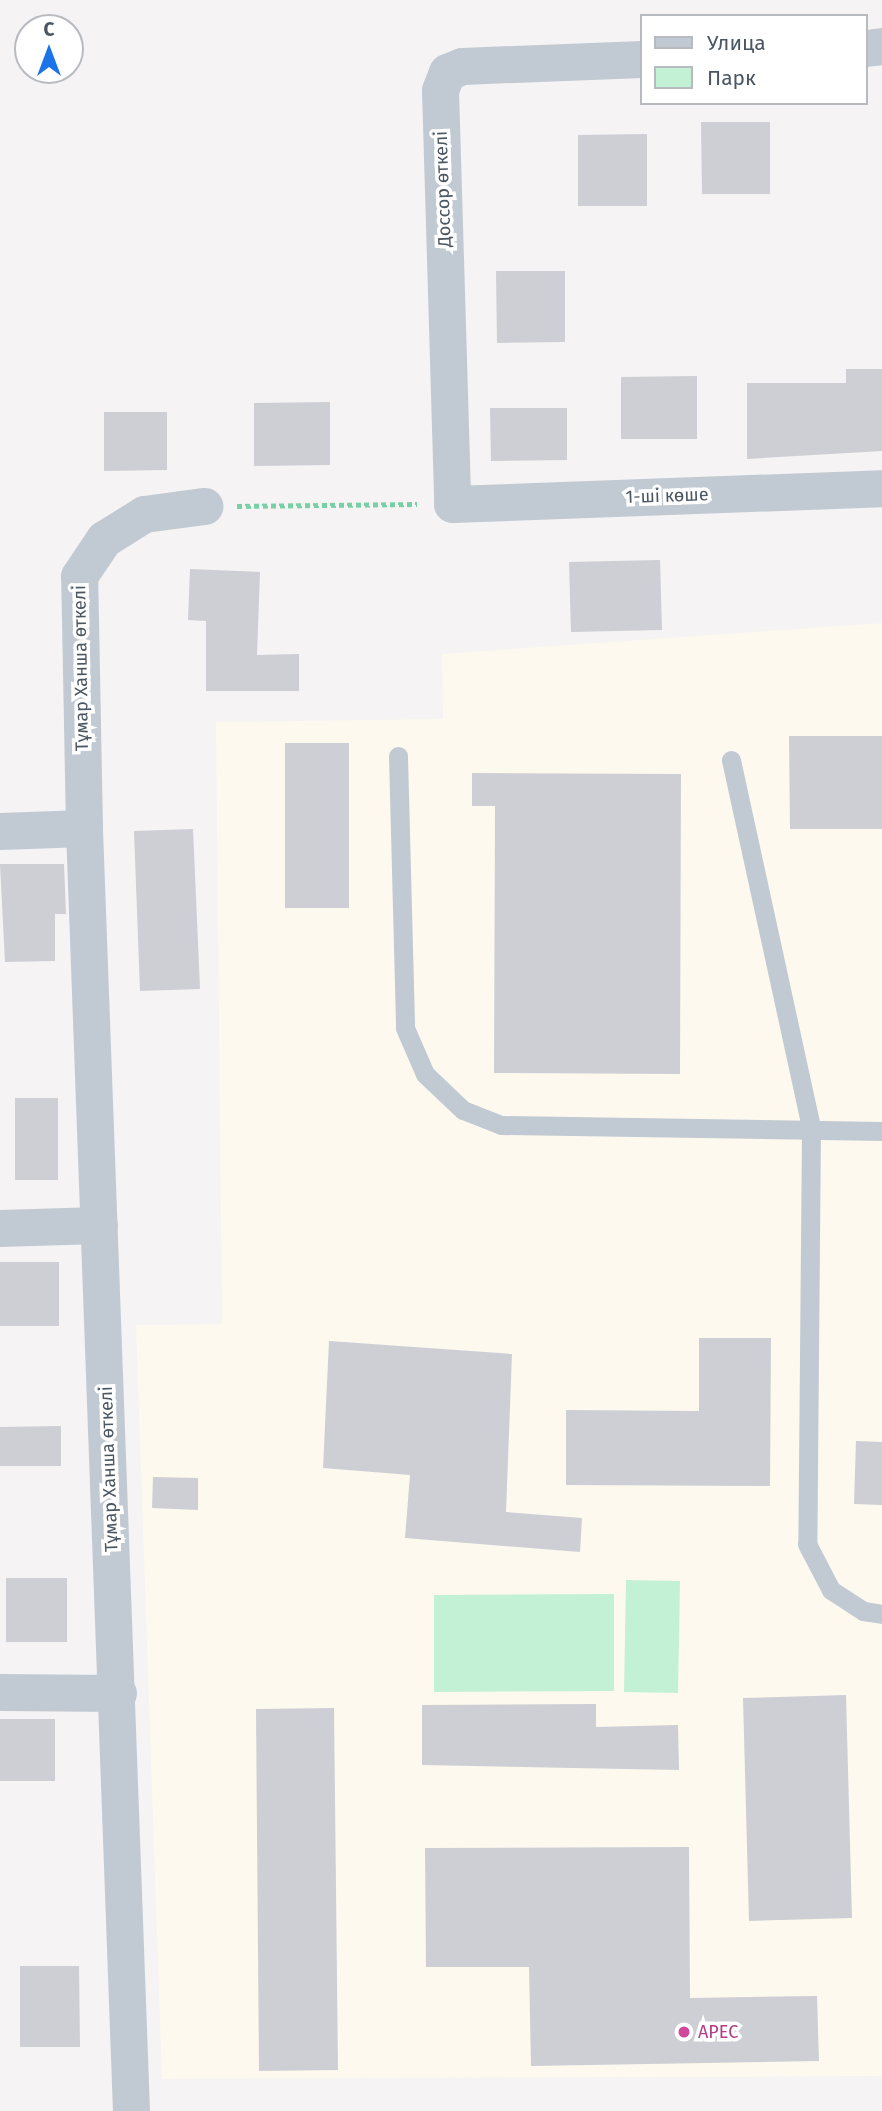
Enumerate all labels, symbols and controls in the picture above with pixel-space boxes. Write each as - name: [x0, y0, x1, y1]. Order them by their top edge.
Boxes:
- north arrow: [14, 14, 84, 84]
- legend: [640, 14, 868, 105]
- text: С: [44, 18, 54, 41]
- text: Улица: [707, 30, 766, 56]
- text: Парк: [707, 65, 756, 91]
- street label: Доссор өткелі: [430, 130, 456, 248]
- street label: 1-ші көше: [625, 484, 709, 508]
- street label: Тұмар Ханша өткелі: [69, 585, 93, 751]
- street label: Тұмар Ханша өткелі: [95, 1386, 123, 1552]
- place label: APEC: [698, 2021, 738, 2043]
- marker: APEC: [676, 2024, 692, 2040]

